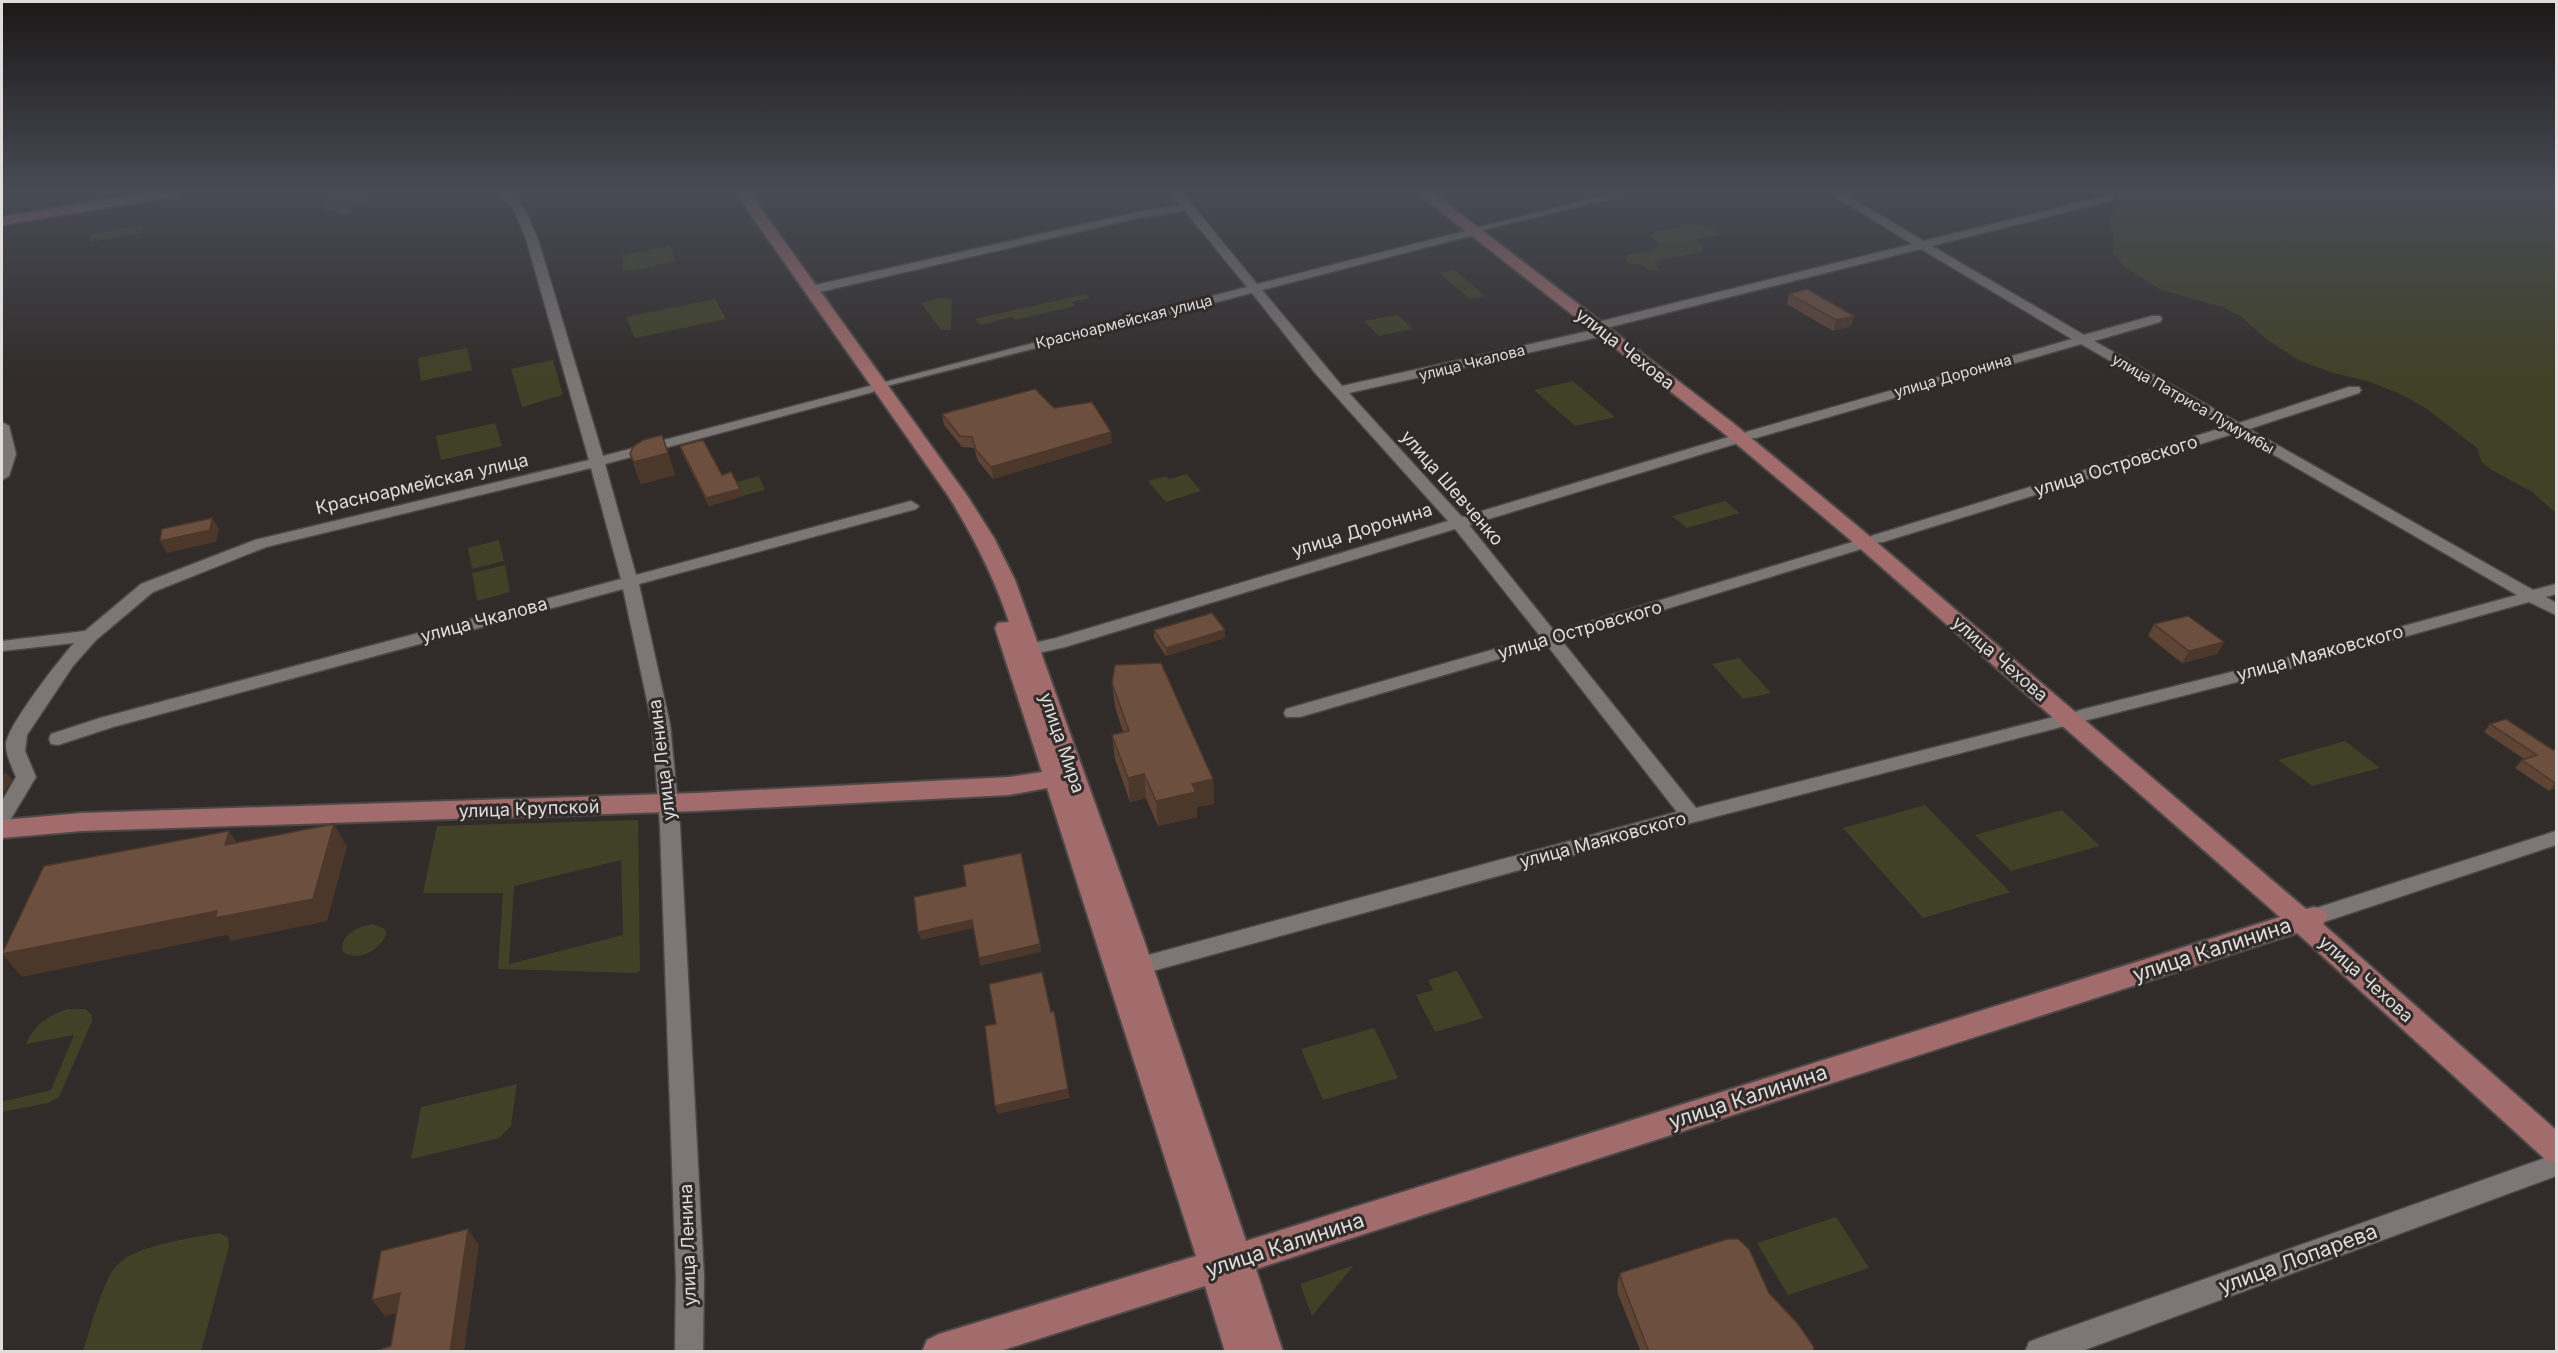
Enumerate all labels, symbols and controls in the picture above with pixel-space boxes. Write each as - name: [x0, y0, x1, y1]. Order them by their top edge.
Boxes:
- street label: Красноармейская улица: [1034, 290, 1214, 353]
- street label: улица Чехова: [1572, 304, 1679, 394]
- street label: улица Чкалова: [1417, 340, 1527, 385]
- street label: улица Патриса Лумумбы: [2109, 349, 2278, 458]
- street label: улица Доронина: [1892, 350, 2014, 401]
- street label: улица Шевченко: [1397, 426, 1508, 550]
- street label: улица Островского: [2032, 431, 2200, 500]
- street label: Красноармейская улица: [313, 449, 530, 518]
- street label: улица Доронина: [1289, 498, 1435, 561]
- street label: улица Чкалова: [418, 593, 549, 646]
- street label: улица Островского: [1495, 596, 1664, 663]
- street label: улица Чехова: [1948, 612, 2052, 706]
- street label: улица Маяковского: [2234, 620, 2405, 685]
- street label: улица Мира: [1036, 690, 1089, 796]
- street label: улица Ленина: [644, 698, 679, 822]
- street label: улица Крупской: [458, 796, 600, 821]
- street label: улица Маяковского: [1517, 807, 1688, 872]
- street label: улица Калинина: [2130, 912, 2294, 987]
- street label: улица Чехова: [2315, 931, 2418, 1026]
- street label: улица Калинина: [1666, 1059, 1830, 1134]
- street label: улица Ленина: [675, 1184, 700, 1306]
- street label: улица Калинина: [1203, 1207, 1367, 1282]
- street label: улица Лопарева: [2215, 1218, 2380, 1299]

